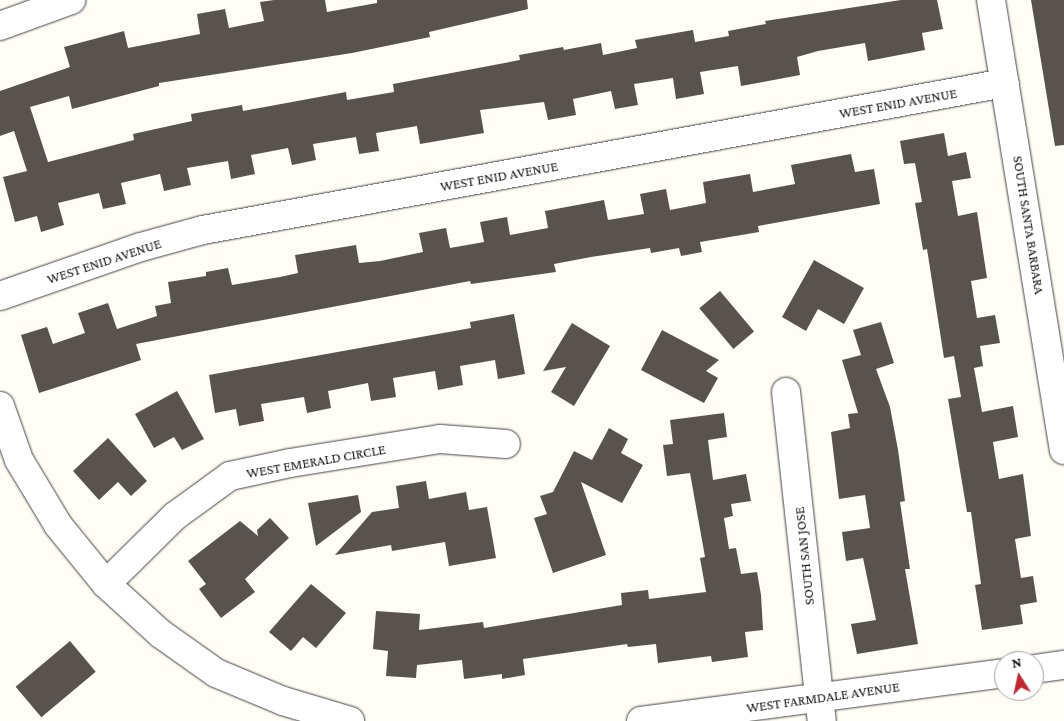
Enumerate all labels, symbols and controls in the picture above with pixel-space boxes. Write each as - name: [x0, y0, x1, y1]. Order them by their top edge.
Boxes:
- street label: WEST ENID AVENUE: [838, 84, 958, 122]
- street label: SOUTH SANTA BARBARA: [1010, 155, 1048, 295]
- street label: WEST ENID AVENUE: [439, 157, 559, 195]
- street label: WEST ENID AVENUE: [45, 235, 163, 287]
- street label: WEST EMERALD CIRCLE: [245, 440, 387, 482]
- street label: SOUTH SAN JOSE: [790, 506, 818, 606]
- north arrow: [994, 651, 1044, 701]
- text: N: [1010, 654, 1023, 671]
- street label: WEST FARMDALE AVENUE: [745, 678, 901, 716]

